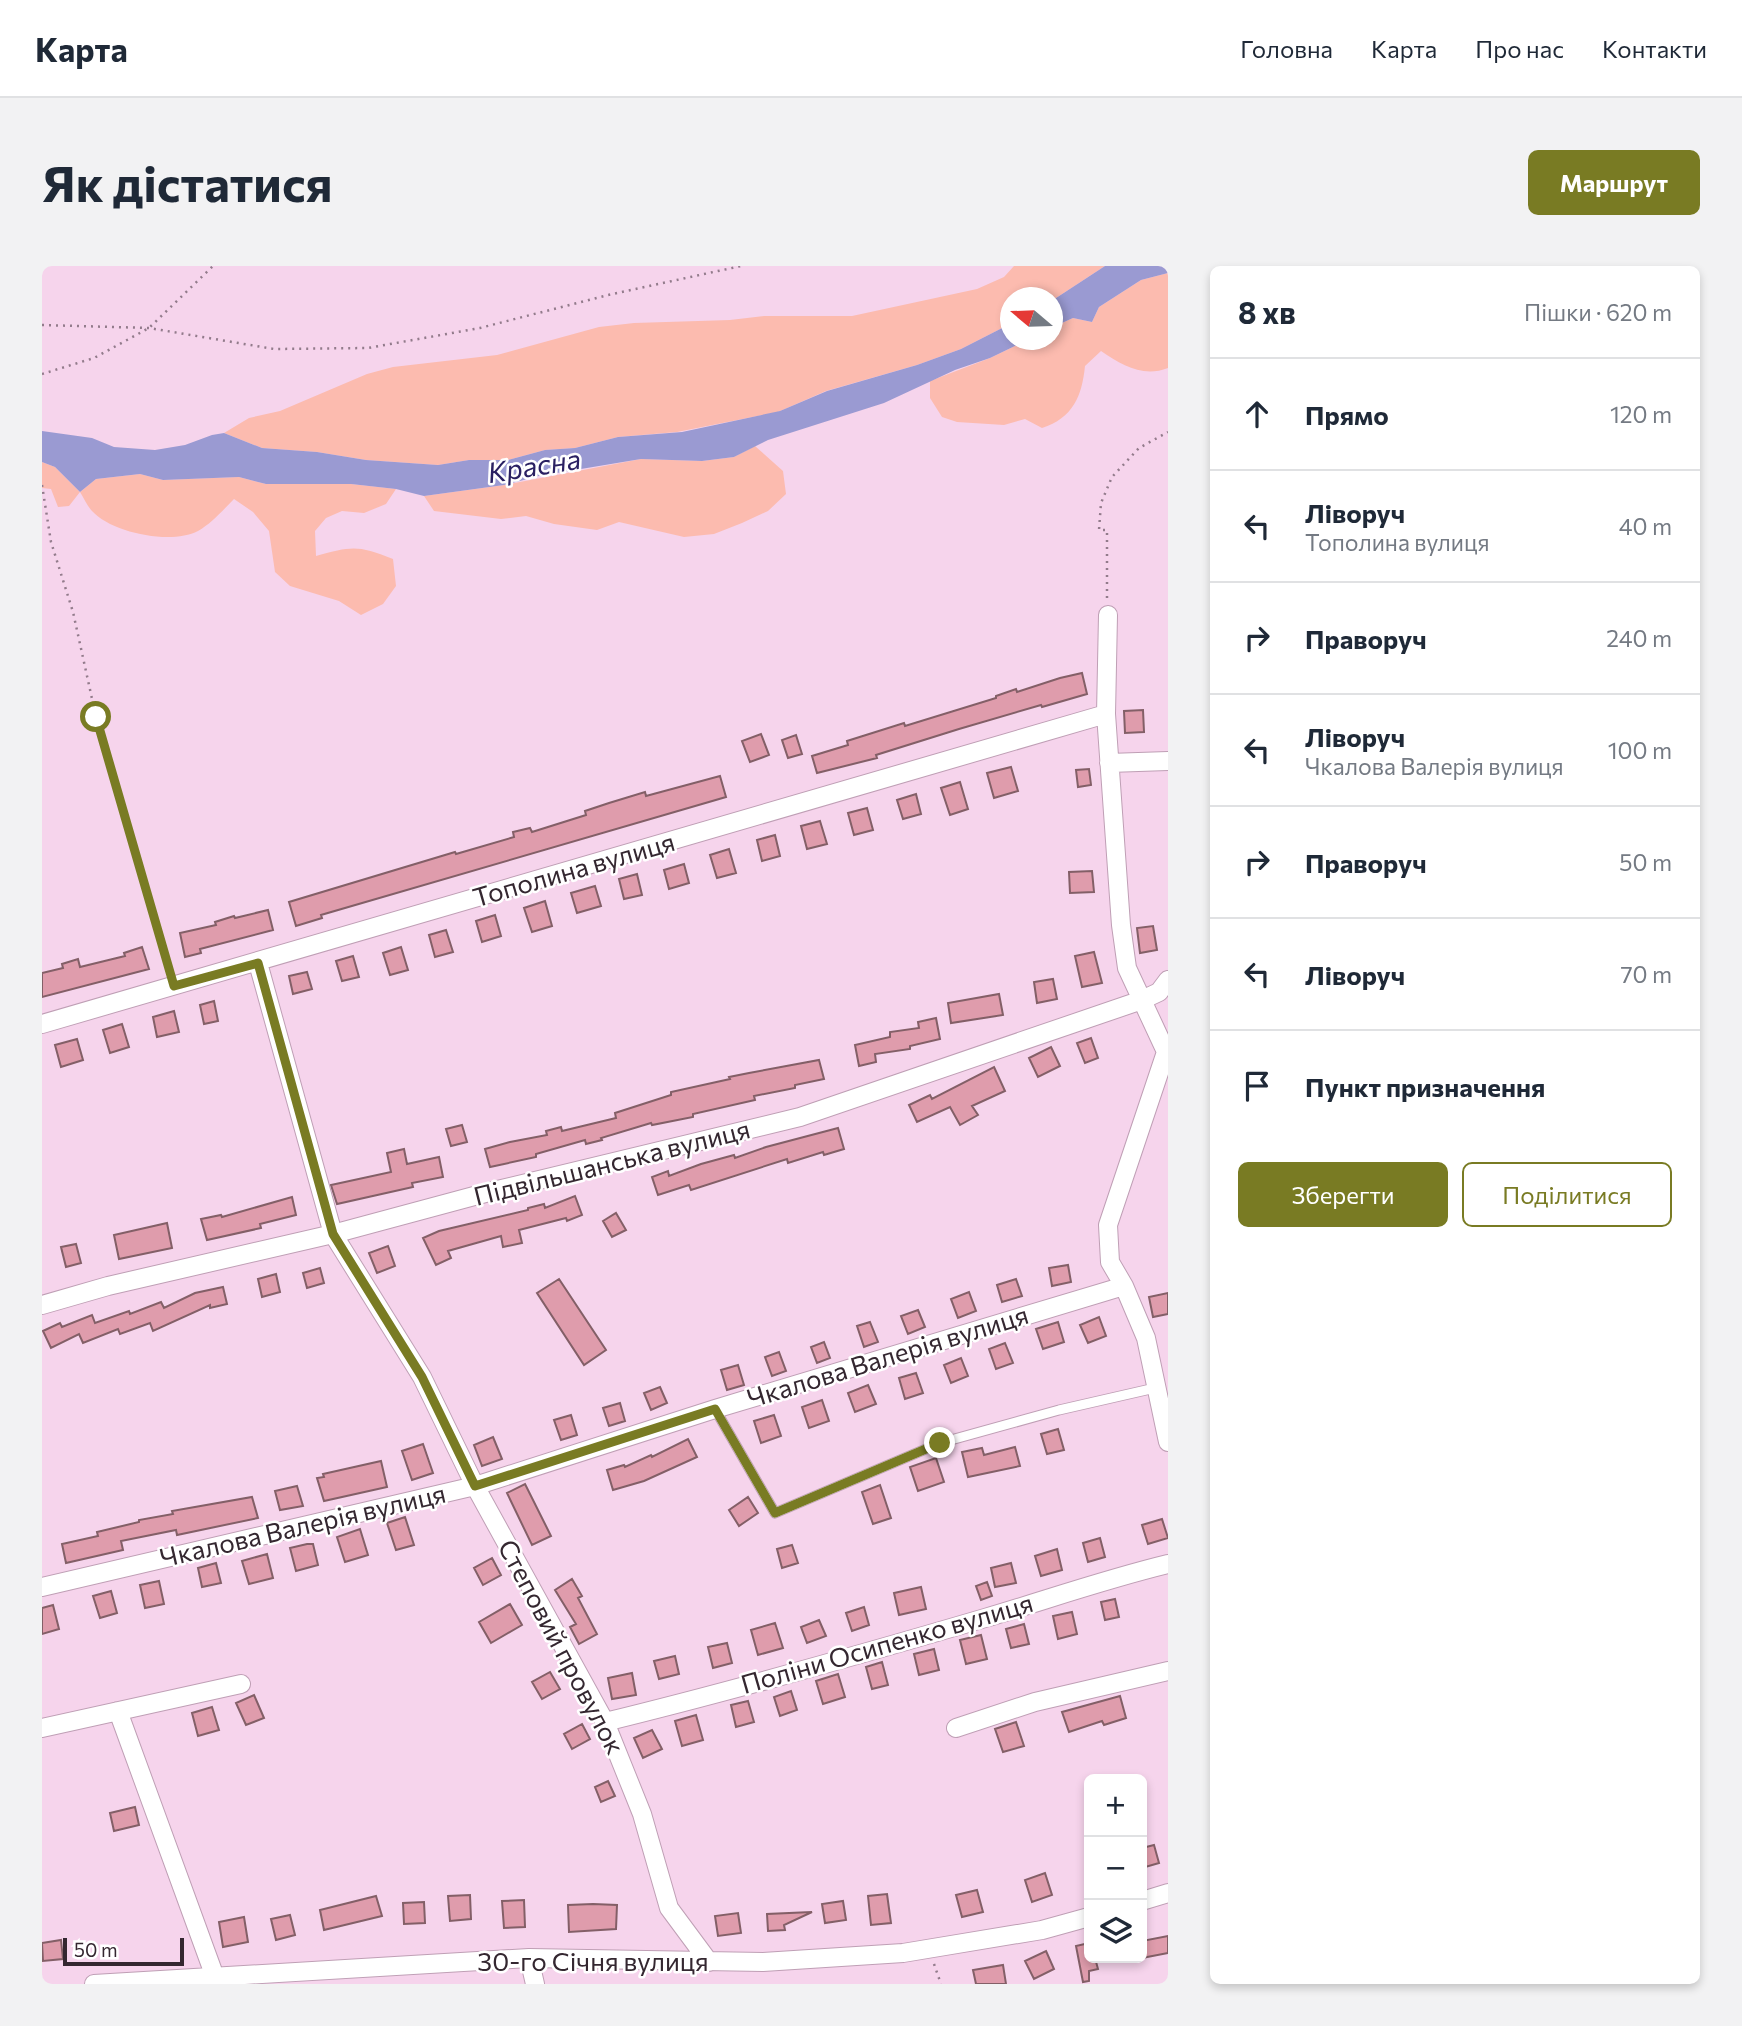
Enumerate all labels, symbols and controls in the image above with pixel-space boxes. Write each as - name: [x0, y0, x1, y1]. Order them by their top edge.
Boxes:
- text: Карта: [35, 28, 128, 69]
- text: Головна: [1240, 34, 1333, 63]
- text: Карта: [1371, 34, 1437, 63]
- text: Про нас: [1475, 34, 1564, 63]
- text: Контакти: [1602, 34, 1707, 63]
- button: Маршрут: [1528, 150, 1700, 215]
- text: Як дістатися: [42, 152, 333, 212]
- north arrow: [1000, 287, 1063, 350]
- text: 8 хв: [1238, 293, 1296, 330]
- text: Пішки · 620 m: [1524, 298, 1672, 326]
- icon: ahead: [1238, 395, 1276, 433]
- text: Прямо: [1305, 399, 1389, 430]
- text: 120 m: [1610, 400, 1672, 428]
- water label: Красна: [485, 441, 583, 489]
- text: Ліворуч: [1305, 497, 1405, 528]
- icon: left: [1238, 507, 1276, 545]
- text: 40 m: [1619, 512, 1672, 540]
- text: Тополина вулиця: [1305, 528, 1490, 556]
- icon: right: [1238, 619, 1276, 657]
- text: Праворуч: [1305, 623, 1427, 654]
- text: 240 m: [1606, 624, 1672, 652]
- route start: [80, 701, 111, 732]
- text: Ліворуч: [1305, 721, 1405, 752]
- icon: left: [1238, 731, 1276, 769]
- text: 100 m: [1608, 736, 1672, 764]
- text: Чкалова Валерія вулиця: [1305, 752, 1564, 780]
- street label: Тополина вулиця: [469, 825, 678, 912]
- icon: right: [1238, 843, 1276, 881]
- text: Праворуч: [1305, 847, 1427, 878]
- text: 50 m: [1619, 848, 1672, 876]
- icon: left: [1238, 955, 1276, 993]
- text: Ліворуч: [1305, 959, 1405, 990]
- text: 70 m: [1620, 960, 1672, 988]
- icon: arrive: [1238, 1067, 1276, 1105]
- text: Пункт призначення: [1305, 1071, 1545, 1102]
- street label: Підвільшанська вулиця: [470, 1112, 753, 1211]
- button: Зберегти: [1238, 1162, 1448, 1227]
- button: Поділитися: [1462, 1162, 1672, 1227]
- street label: Чкалова Валерія вулиця: [743, 1298, 1032, 1413]
- route end: [924, 1427, 955, 1458]
- street label: Чкалова Валерія вулиця: [157, 1477, 449, 1573]
- street label: Степовий провулок: [493, 1534, 632, 1759]
- street label: Поліни Осипенко вулиця: [737, 1586, 1036, 1699]
- map controls: [1084, 1774, 1147, 1963]
- button: +: [1084, 1774, 1147, 1837]
- button: −: [1084, 1837, 1147, 1900]
- button: layers: [1084, 1900, 1147, 1963]
- scale bar: [63, 1935, 184, 1967]
- text: 50 m: [74, 1938, 118, 1961]
- street label: 30-го Січня вулиця: [477, 1945, 709, 1976]

